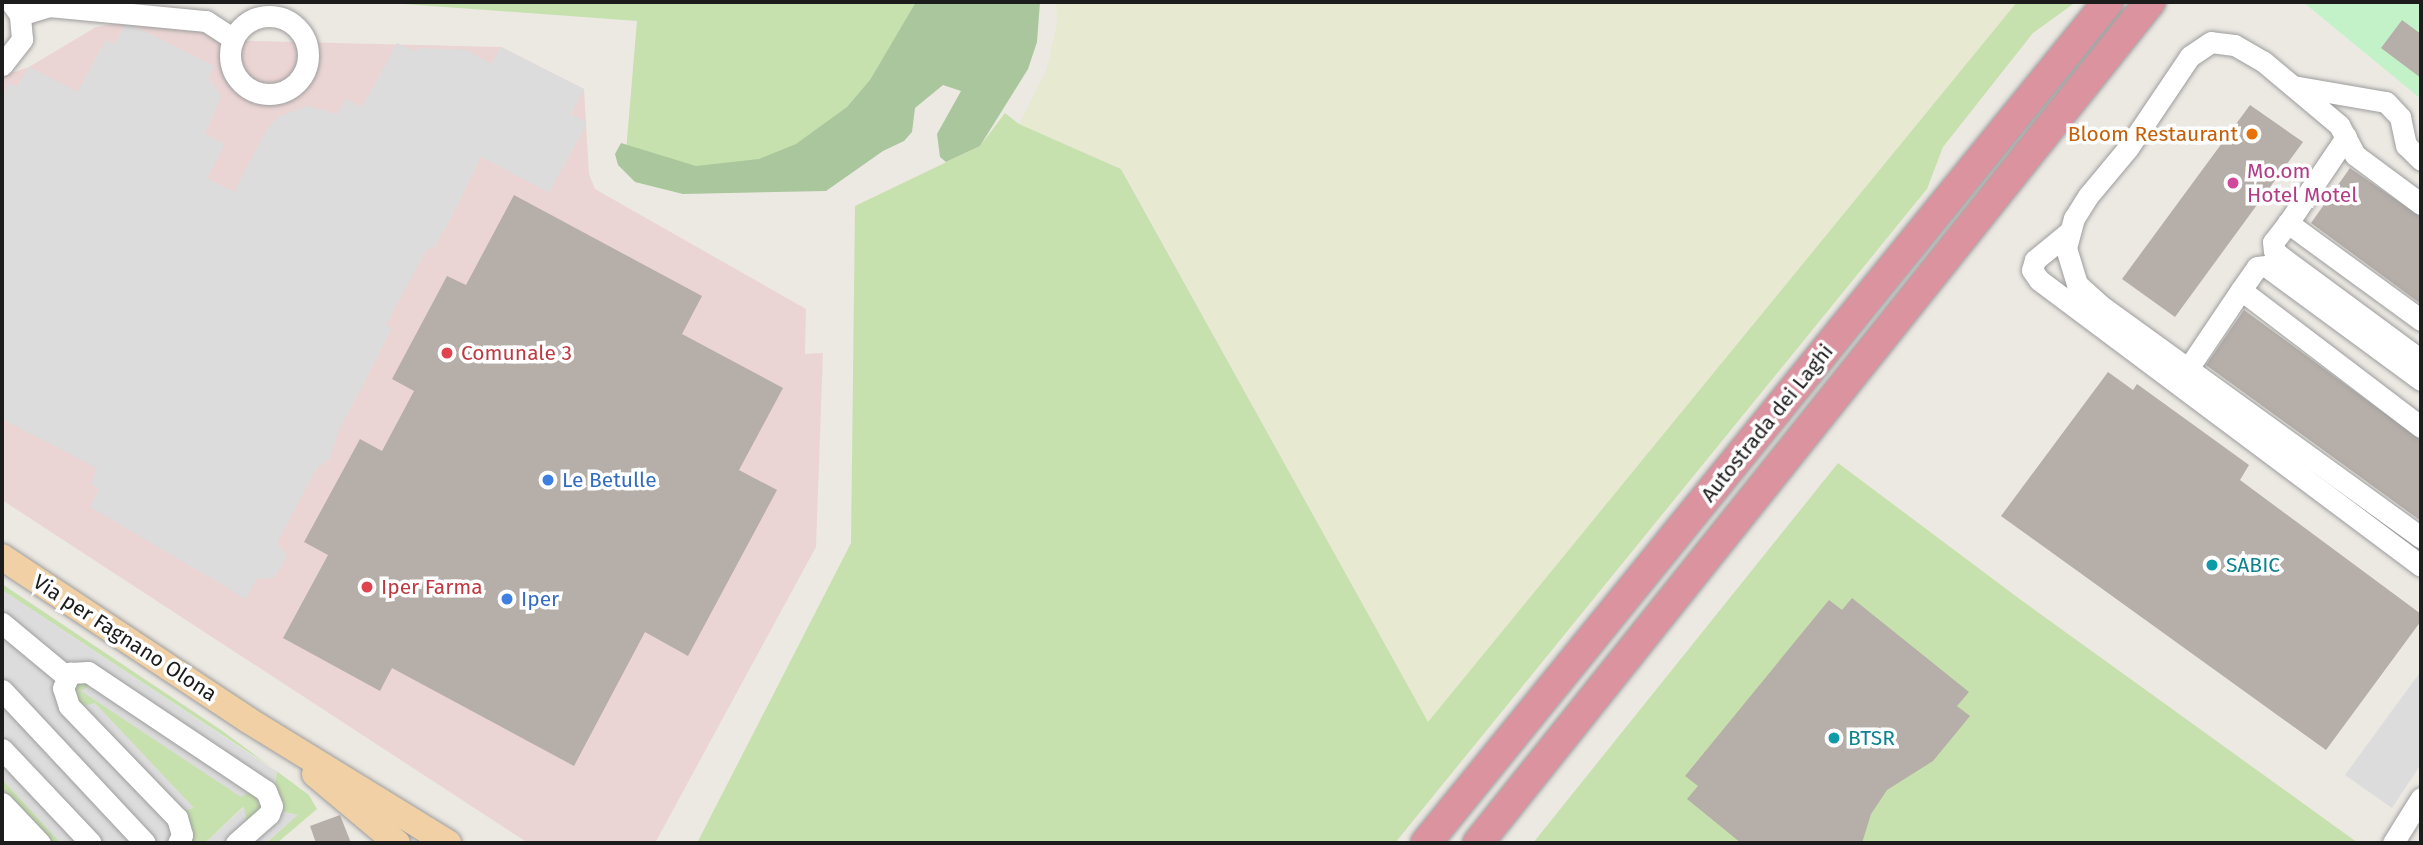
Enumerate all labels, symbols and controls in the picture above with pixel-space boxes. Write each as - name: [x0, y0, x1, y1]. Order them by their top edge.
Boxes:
- place label: Bloom Restaurant: [2068, 121, 2238, 147]
- marker: Bloom Restaurant: [2244, 126, 2260, 142]
- place label: Mo.om Hotel Motel: [2247, 158, 2357, 208]
- marker: Mo.om Hotel Motel: [2225, 175, 2241, 191]
- street label: Autostrada dei Laghi: [1696, 339, 1838, 507]
- place label: Comunale 3: [461, 340, 572, 366]
- marker: Comunale 3: [439, 345, 455, 361]
- place label: Le Betulle: [562, 467, 657, 493]
- marker: Le Betulle: [540, 472, 556, 488]
- place label: SABIC: [2226, 552, 2280, 578]
- marker: SABIC: [2204, 557, 2220, 573]
- street label: Via per Fagnano Olona: [28, 569, 222, 707]
- place label: Iper Farma: [381, 574, 483, 600]
- marker: Iper Farma: [359, 579, 375, 595]
- place label: Iper: [521, 586, 559, 612]
- marker: Iper: [499, 591, 515, 607]
- place label: BTSR: [1848, 725, 1895, 751]
- marker: BTSR: [1826, 730, 1842, 746]

